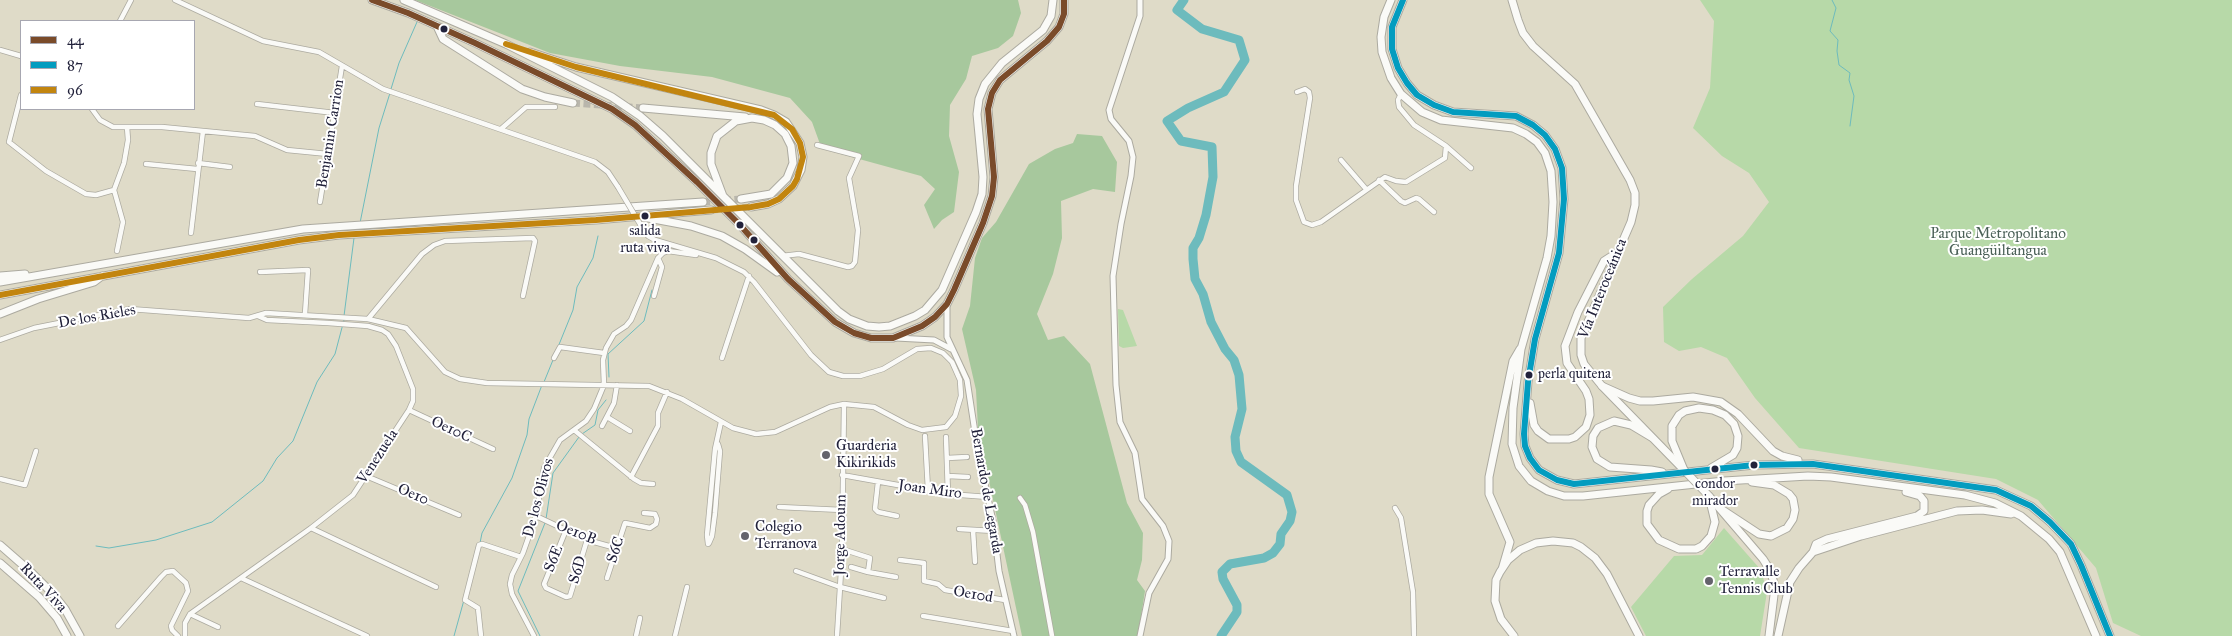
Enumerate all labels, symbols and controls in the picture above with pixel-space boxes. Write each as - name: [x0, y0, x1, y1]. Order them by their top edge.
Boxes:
- legend: [20, 20, 195, 110]
- unlabelled marker: [439, 24, 449, 34]
- text: 44: [67, 31, 84, 49]
- text: 87: [67, 56, 83, 74]
- street label: Benjamin Carrion: [314, 78, 348, 190]
- text: 96: [67, 81, 83, 99]
- marker: salida ruta viva: [640, 211, 650, 221]
- unlabelled marker: [735, 220, 745, 230]
- place label: salida ruta viva: [620, 224, 670, 256]
- park label: Parque Metropolitano Guangüiltangua: [1930, 225, 2066, 260]
- unlabelled marker: [749, 235, 759, 245]
- street label: Vía Interoceánica: [1575, 236, 1631, 342]
- street label: De los Rieles: [57, 301, 137, 333]
- place label: perla quitena: [1538, 367, 1611, 383]
- marker: perla quitena: [1524, 370, 1534, 380]
- street label: Oe10C: [428, 413, 474, 447]
- street label: Venezuela: [354, 426, 402, 488]
- street label: Bernardo de Legarda: [966, 427, 1006, 555]
- place label: Guarderia Kikirikids: [836, 437, 897, 472]
- marker: Guarderia Kikirikids: [820, 449, 832, 461]
- street label: De los Olivos: [520, 456, 558, 540]
- unlabelled marker: [1749, 460, 1759, 470]
- marker: condor mirador: [1710, 464, 1720, 474]
- street label: Joan Miro: [897, 477, 963, 503]
- place label: condor mirador: [1692, 477, 1738, 510]
- street label: Oe10: [395, 480, 431, 510]
- street label: Jorge Adoum: [831, 494, 851, 576]
- street label: Oe10B: [553, 517, 599, 549]
- place label: Colegio Terranova: [755, 518, 817, 553]
- marker: Colegio Terranova: [739, 530, 751, 542]
- street label: S6C: [603, 535, 629, 565]
- street label: S6E: [541, 543, 567, 575]
- street label: S6D: [565, 554, 591, 586]
- street label: Ruta Viva: [16, 559, 70, 617]
- place label: Terravalle Tennis Club: [1719, 563, 1793, 598]
- marker: Terravalle Tennis Club: [1703, 575, 1715, 587]
- street label: Oe10d: [952, 583, 994, 607]

